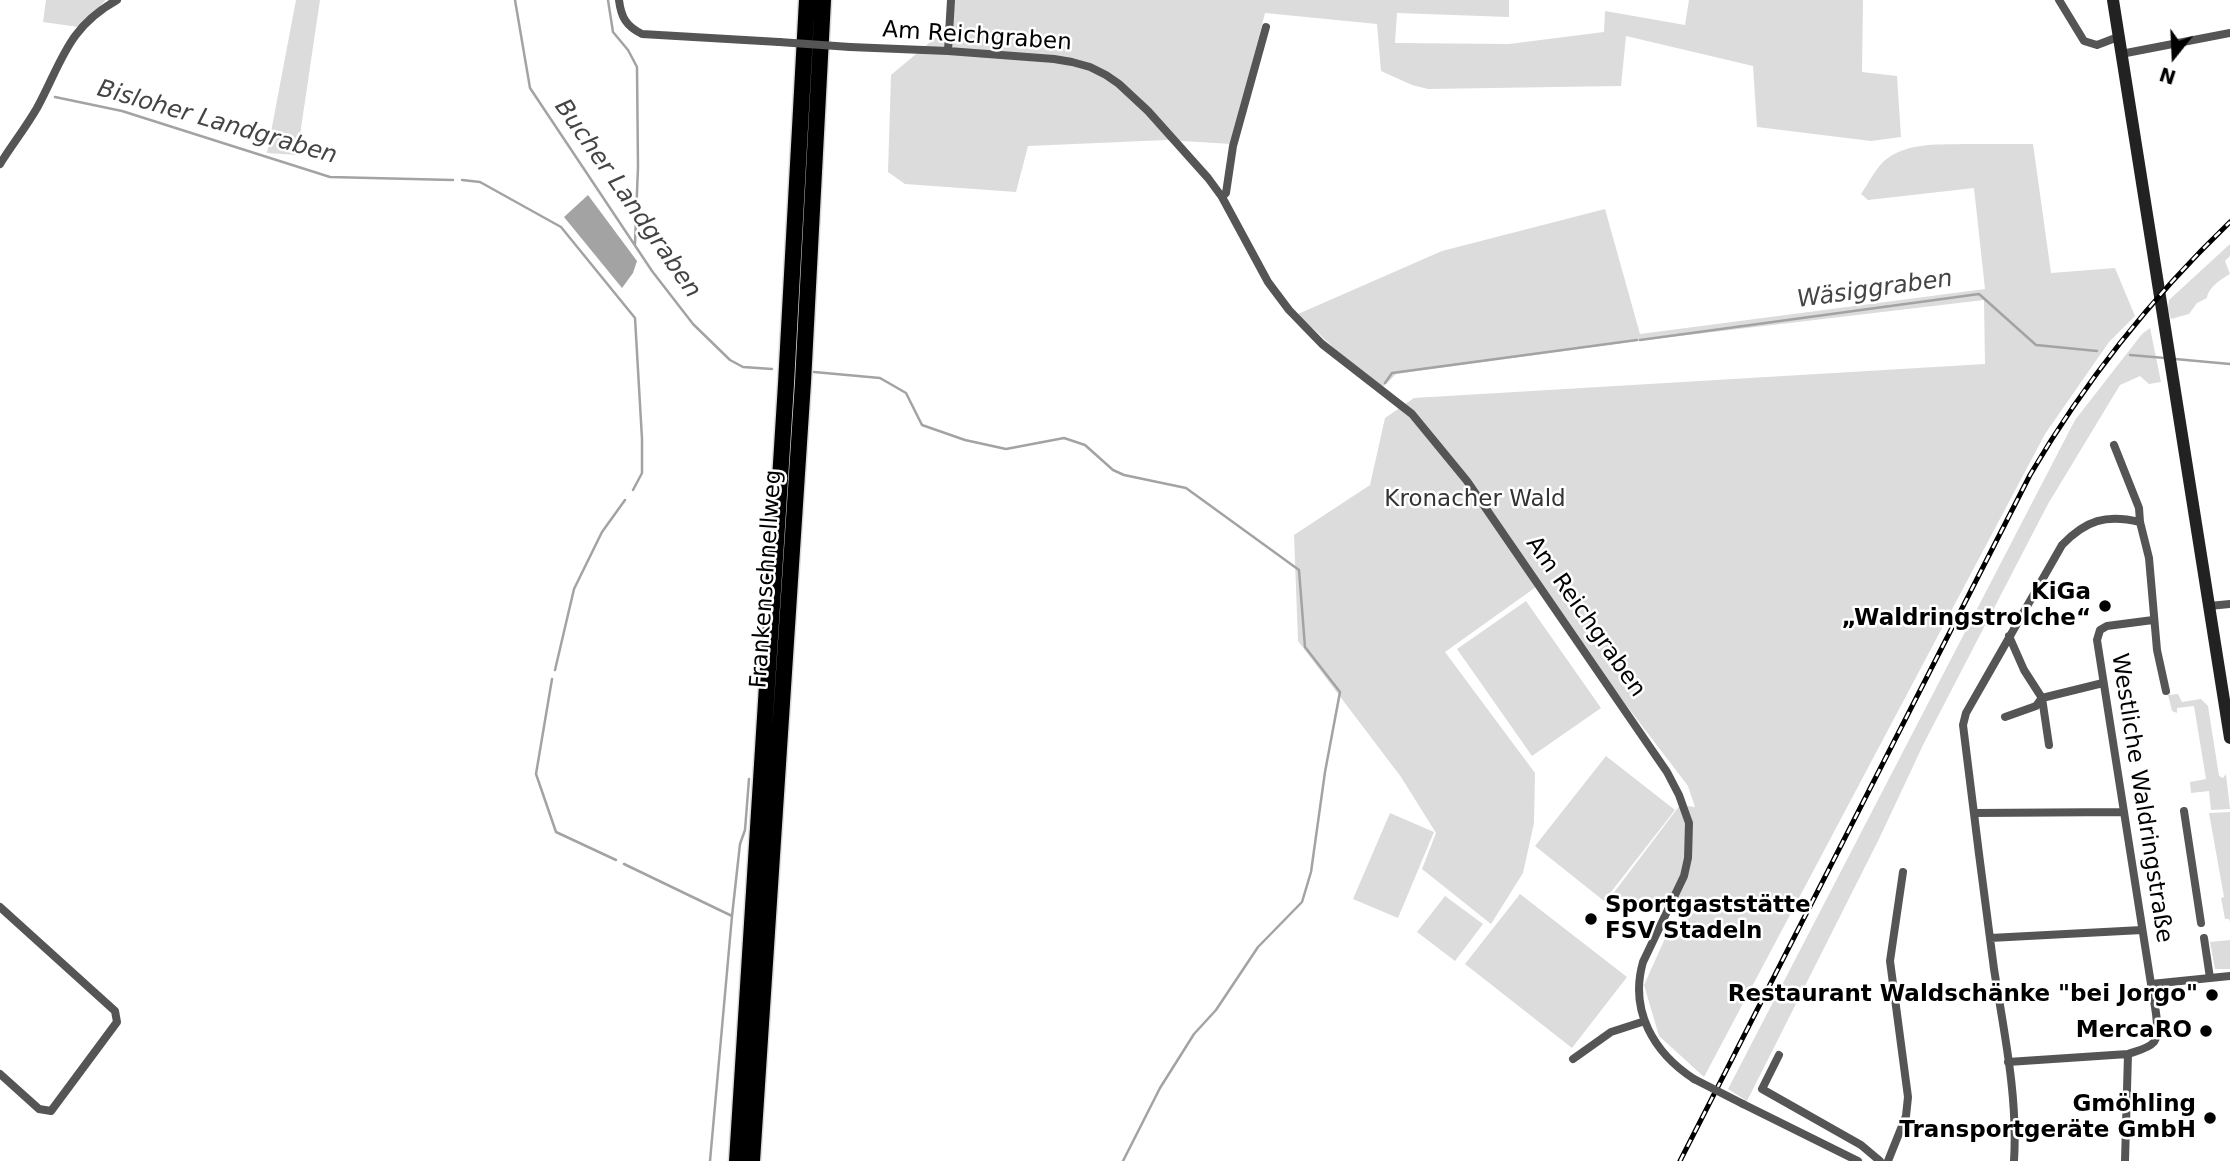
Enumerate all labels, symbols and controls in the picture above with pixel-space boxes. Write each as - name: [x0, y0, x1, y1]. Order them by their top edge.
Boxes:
- street label: Am Reichgraben: [881, 17, 1073, 57]
- north arrow: [2139, 21, 2209, 91]
- text: N: [2157, 63, 2178, 89]
- water label: Bisloher Landgraben: [94, 75, 340, 171]
- water label: Bucher Landgraben: [548, 94, 706, 304]
- water label: Wäsiggraben: [1795, 265, 1955, 315]
- street label: Frankenschnellweg: [746, 469, 788, 689]
- park label: Kronacher Wald: [1384, 486, 1566, 514]
- street label: Am Reichgraben: [1519, 531, 1651, 703]
- place label: KiGa „Waldringstrolche“: [1841, 579, 2091, 633]
- marker: KiGa „Waldringstrolche“: [2097, 598, 2113, 614]
- street label: Westliche Waldringstraße: [2104, 651, 2178, 945]
- place label: Sportgaststätte FSV Stadeln: [1605, 892, 1811, 946]
- marker: Sportgaststätte FSV Stadeln: [1583, 911, 1599, 927]
- place label: Restaurant Waldschänke "bei Jorgo": [1728, 981, 2198, 1009]
- marker: Restaurant Waldschänke "bei Jorgo": [2204, 987, 2220, 1003]
- place label: MercaRO: [2076, 1017, 2192, 1045]
- marker: MercaRO: [2198, 1023, 2214, 1039]
- place label: Gmöhling Transportgeräte GmbH: [1899, 1091, 2196, 1145]
- marker: Gmöhling Transportgeräte GmbH: [2202, 1110, 2218, 1126]

